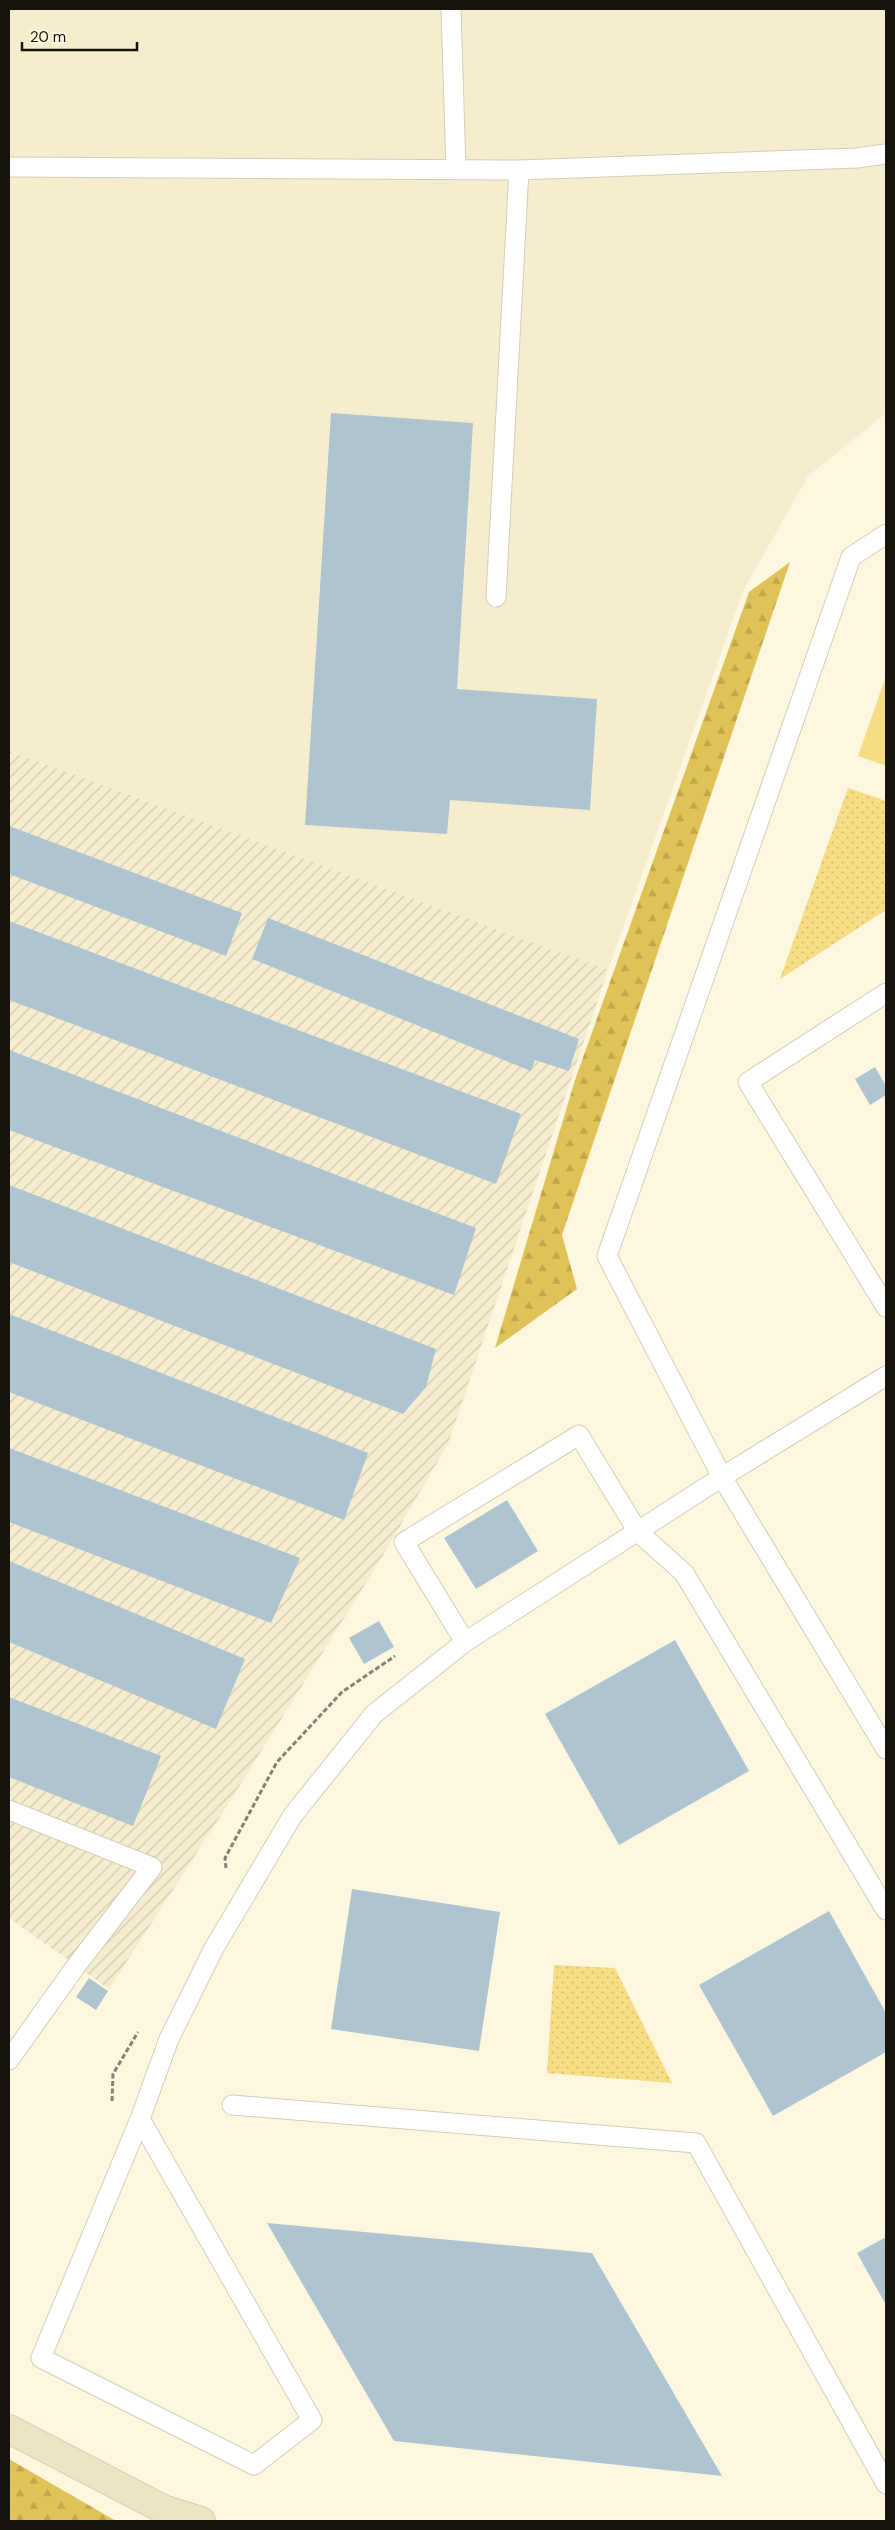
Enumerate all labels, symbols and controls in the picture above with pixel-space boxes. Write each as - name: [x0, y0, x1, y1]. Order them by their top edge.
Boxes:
- scale bar: [22, 20, 138, 52]
- text: 20 m: [30, 27, 66, 47]

